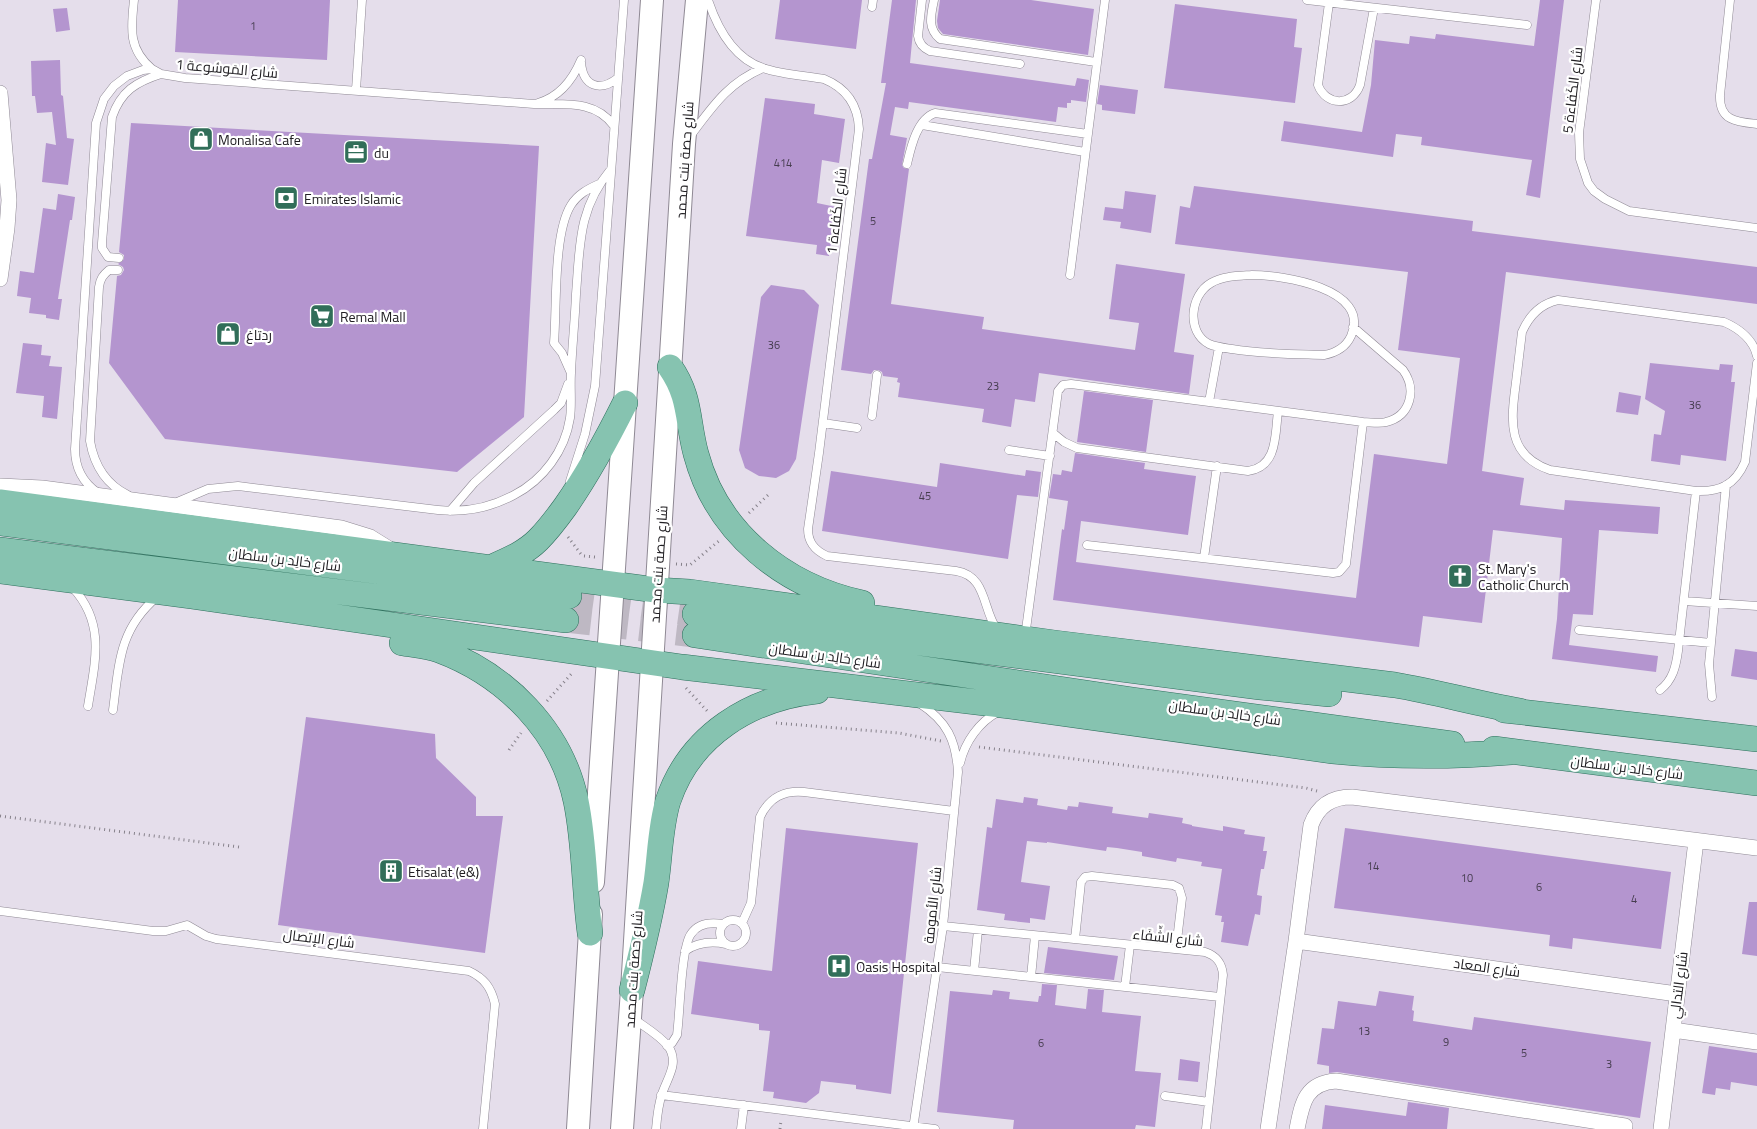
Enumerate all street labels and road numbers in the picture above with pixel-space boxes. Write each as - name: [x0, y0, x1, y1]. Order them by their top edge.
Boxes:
- street label: شارع الكَفاءة 5: [1556, 46, 1588, 134]
- street label: شارع المَوسُوعة 1: [175, 53, 279, 83]
- street label: شارع حصة بنت محمد: [669, 100, 699, 220]
- street label: شارع الكَفاءة 1: [820, 167, 852, 255]
- street label: شارع حصة بنت محمد: [643, 504, 673, 624]
- street label: شارع خالِد بن سلطان: [228, 542, 342, 576]
- street label: شارع خالِد بن سلطان: [768, 637, 882, 673]
- street label: شارع خالِد بن سلطان: [1168, 694, 1282, 730]
- street label: شارع خالِد بن سلطان: [1570, 750, 1684, 784]
- street label: شارع الأمومة: [918, 866, 946, 944]
- street label: شارع حصة بنت محمد: [618, 909, 648, 1029]
- street label: شارع الإتصال: [282, 923, 356, 953]
- street label: شارع الشِّفَاء: [1132, 923, 1204, 951]
- street label: شارع التدالي: [1663, 950, 1695, 1020]
- street label: شارع المعاد: [1452, 952, 1522, 982]

